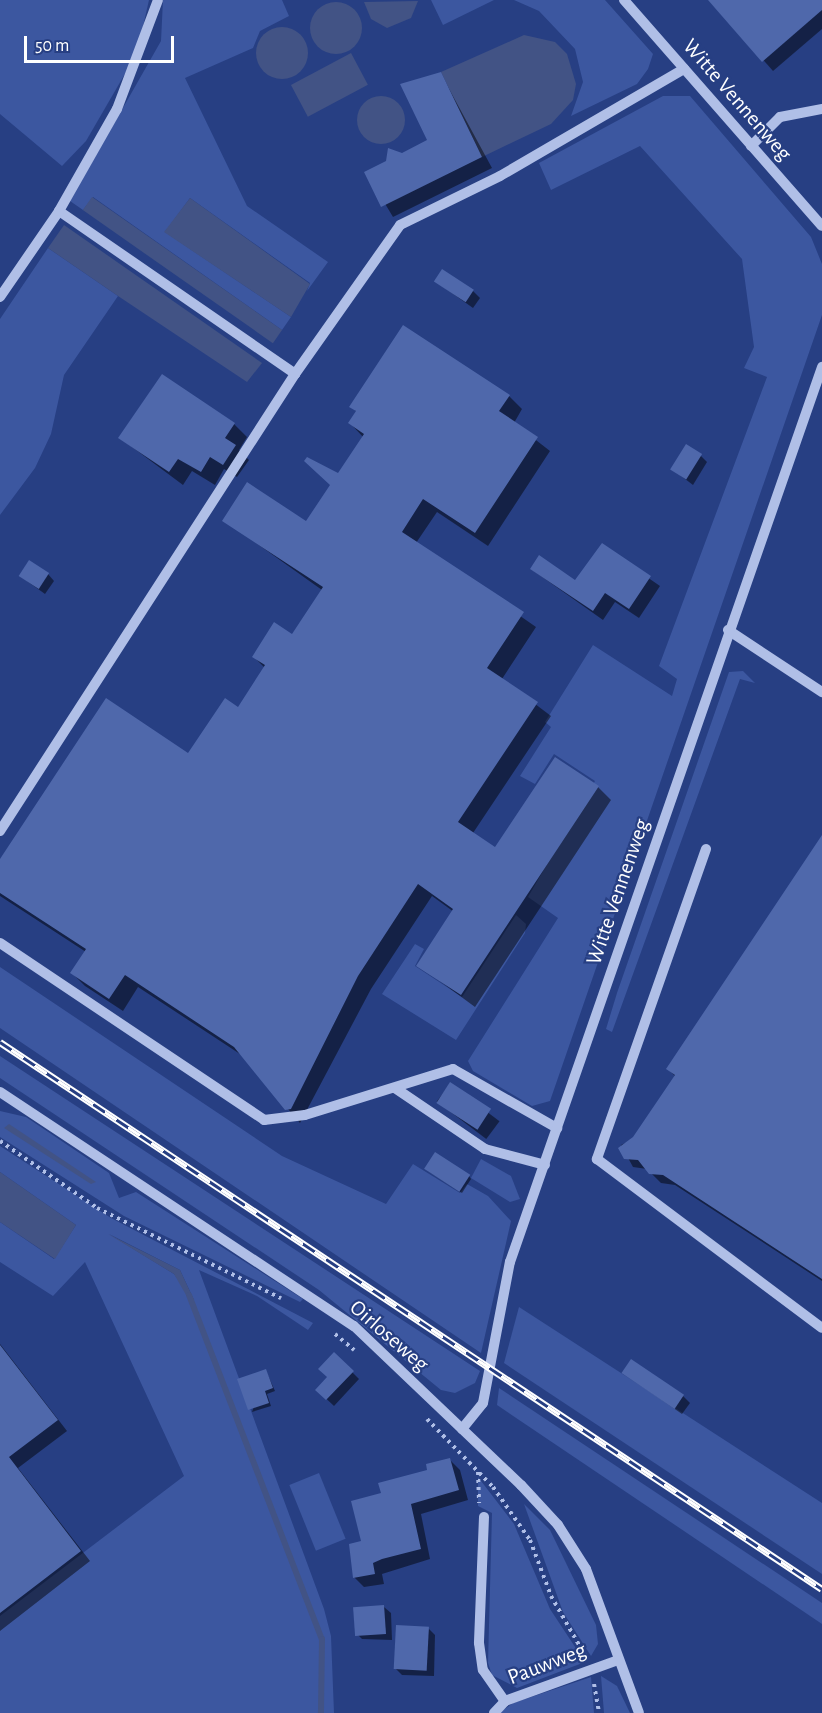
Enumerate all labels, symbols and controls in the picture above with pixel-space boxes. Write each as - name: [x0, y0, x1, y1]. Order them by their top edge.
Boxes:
- scale bar: [27, 24, 177, 62]
- street label: Witte Vennenweg: [677, 34, 797, 166]
- text: 50 m: [35, 37, 69, 55]
- street label: Witte Vennenweg: [581, 815, 655, 969]
- street label: Oirloseweg: [344, 1295, 434, 1377]
- street label: Pauwweg: [504, 1637, 590, 1691]

